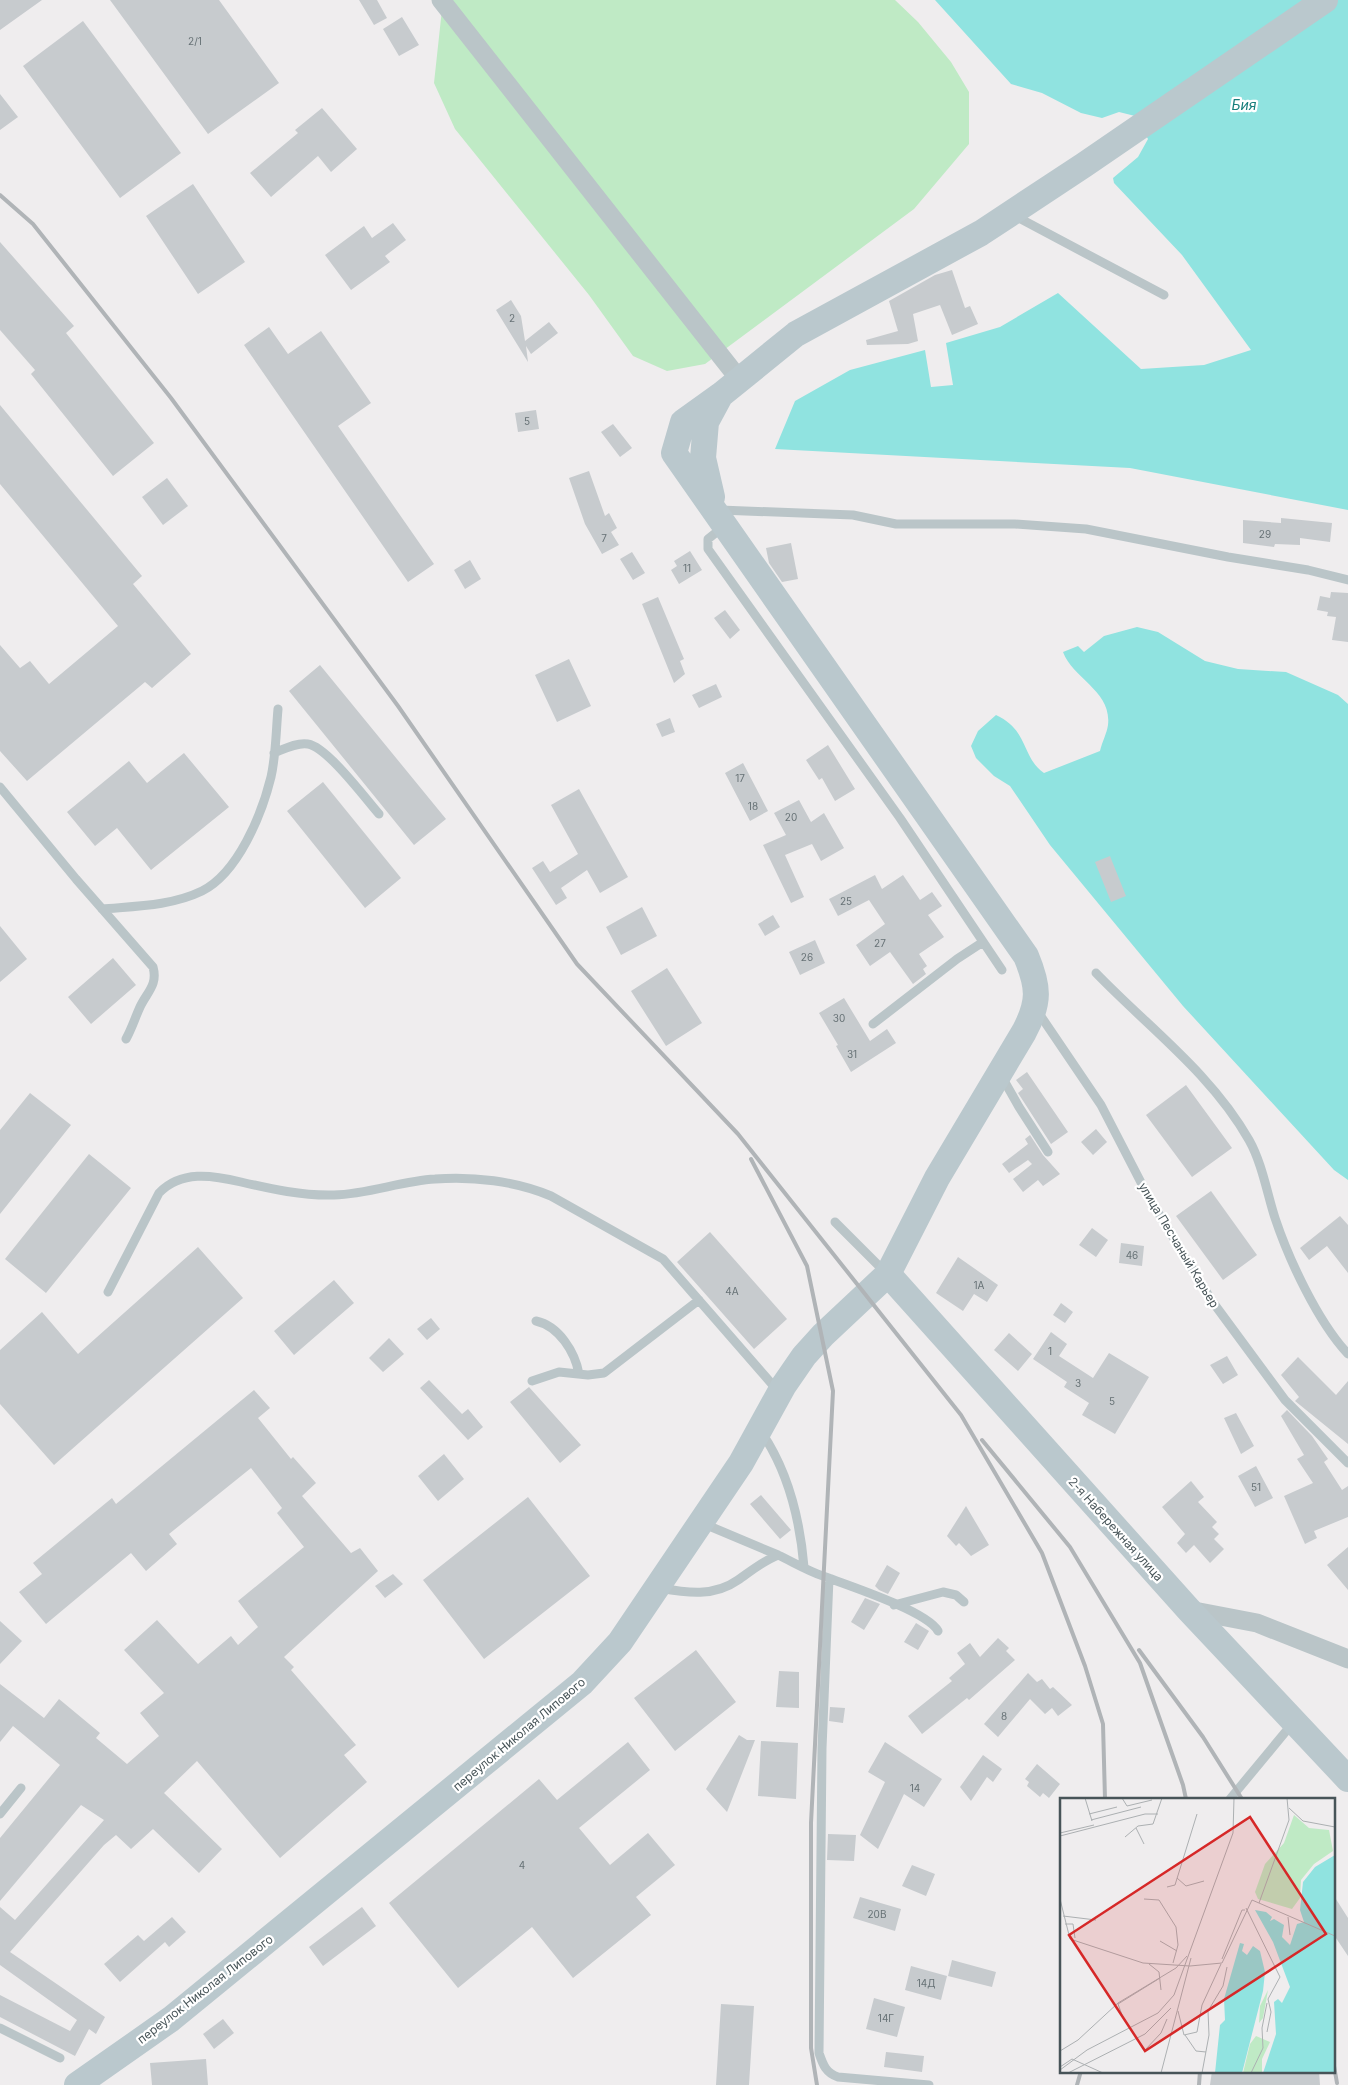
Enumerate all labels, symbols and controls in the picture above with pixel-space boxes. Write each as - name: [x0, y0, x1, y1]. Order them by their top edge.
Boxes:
- house number: 2/1: [188, 35, 202, 47]
- water label: Бия: [1231, 96, 1257, 113]
- house number: 2: [509, 312, 515, 324]
- house number: 5: [524, 415, 530, 427]
- house number: 29: [1259, 528, 1271, 540]
- house number: 7: [601, 532, 607, 544]
- house number: 11: [683, 562, 691, 574]
- house number: 17: [735, 772, 745, 784]
- house number: 18: [748, 800, 758, 812]
- house number: 20: [785, 811, 797, 823]
- house number: 25: [840, 895, 852, 907]
- house number: 27: [874, 937, 886, 949]
- house number: 26: [801, 951, 813, 963]
- house number: 30: [833, 1012, 845, 1024]
- house number: 31: [847, 1048, 857, 1060]
- street label: улица Песчаный Карьер: [1136, 1180, 1222, 1310]
- house number: 46: [1126, 1249, 1138, 1261]
- house number: 1А: [974, 1279, 985, 1291]
- house number: 4А: [725, 1285, 739, 1297]
- house number: 1: [1048, 1345, 1052, 1357]
- house number: 3: [1075, 1377, 1081, 1389]
- house number: 5: [1109, 1395, 1115, 1407]
- street label: 2-я Набережная улица: [1065, 1474, 1167, 1584]
- house number: 51: [1251, 1481, 1261, 1493]
- street label: переулок Николая Липового: [450, 1674, 588, 1794]
- house number: 8: [1001, 1710, 1007, 1722]
- house number: 14: [910, 1782, 920, 1794]
- inset map: [1060, 1798, 1336, 2072]
- house number: 4: [519, 1859, 525, 1871]
- house number: 20В: [868, 1908, 886, 1920]
- street label: переулок Николая Липового: [134, 1931, 276, 2047]
- house number: 14Д: [917, 1977, 935, 1989]
- house number: 14Г: [878, 2012, 894, 2024]

